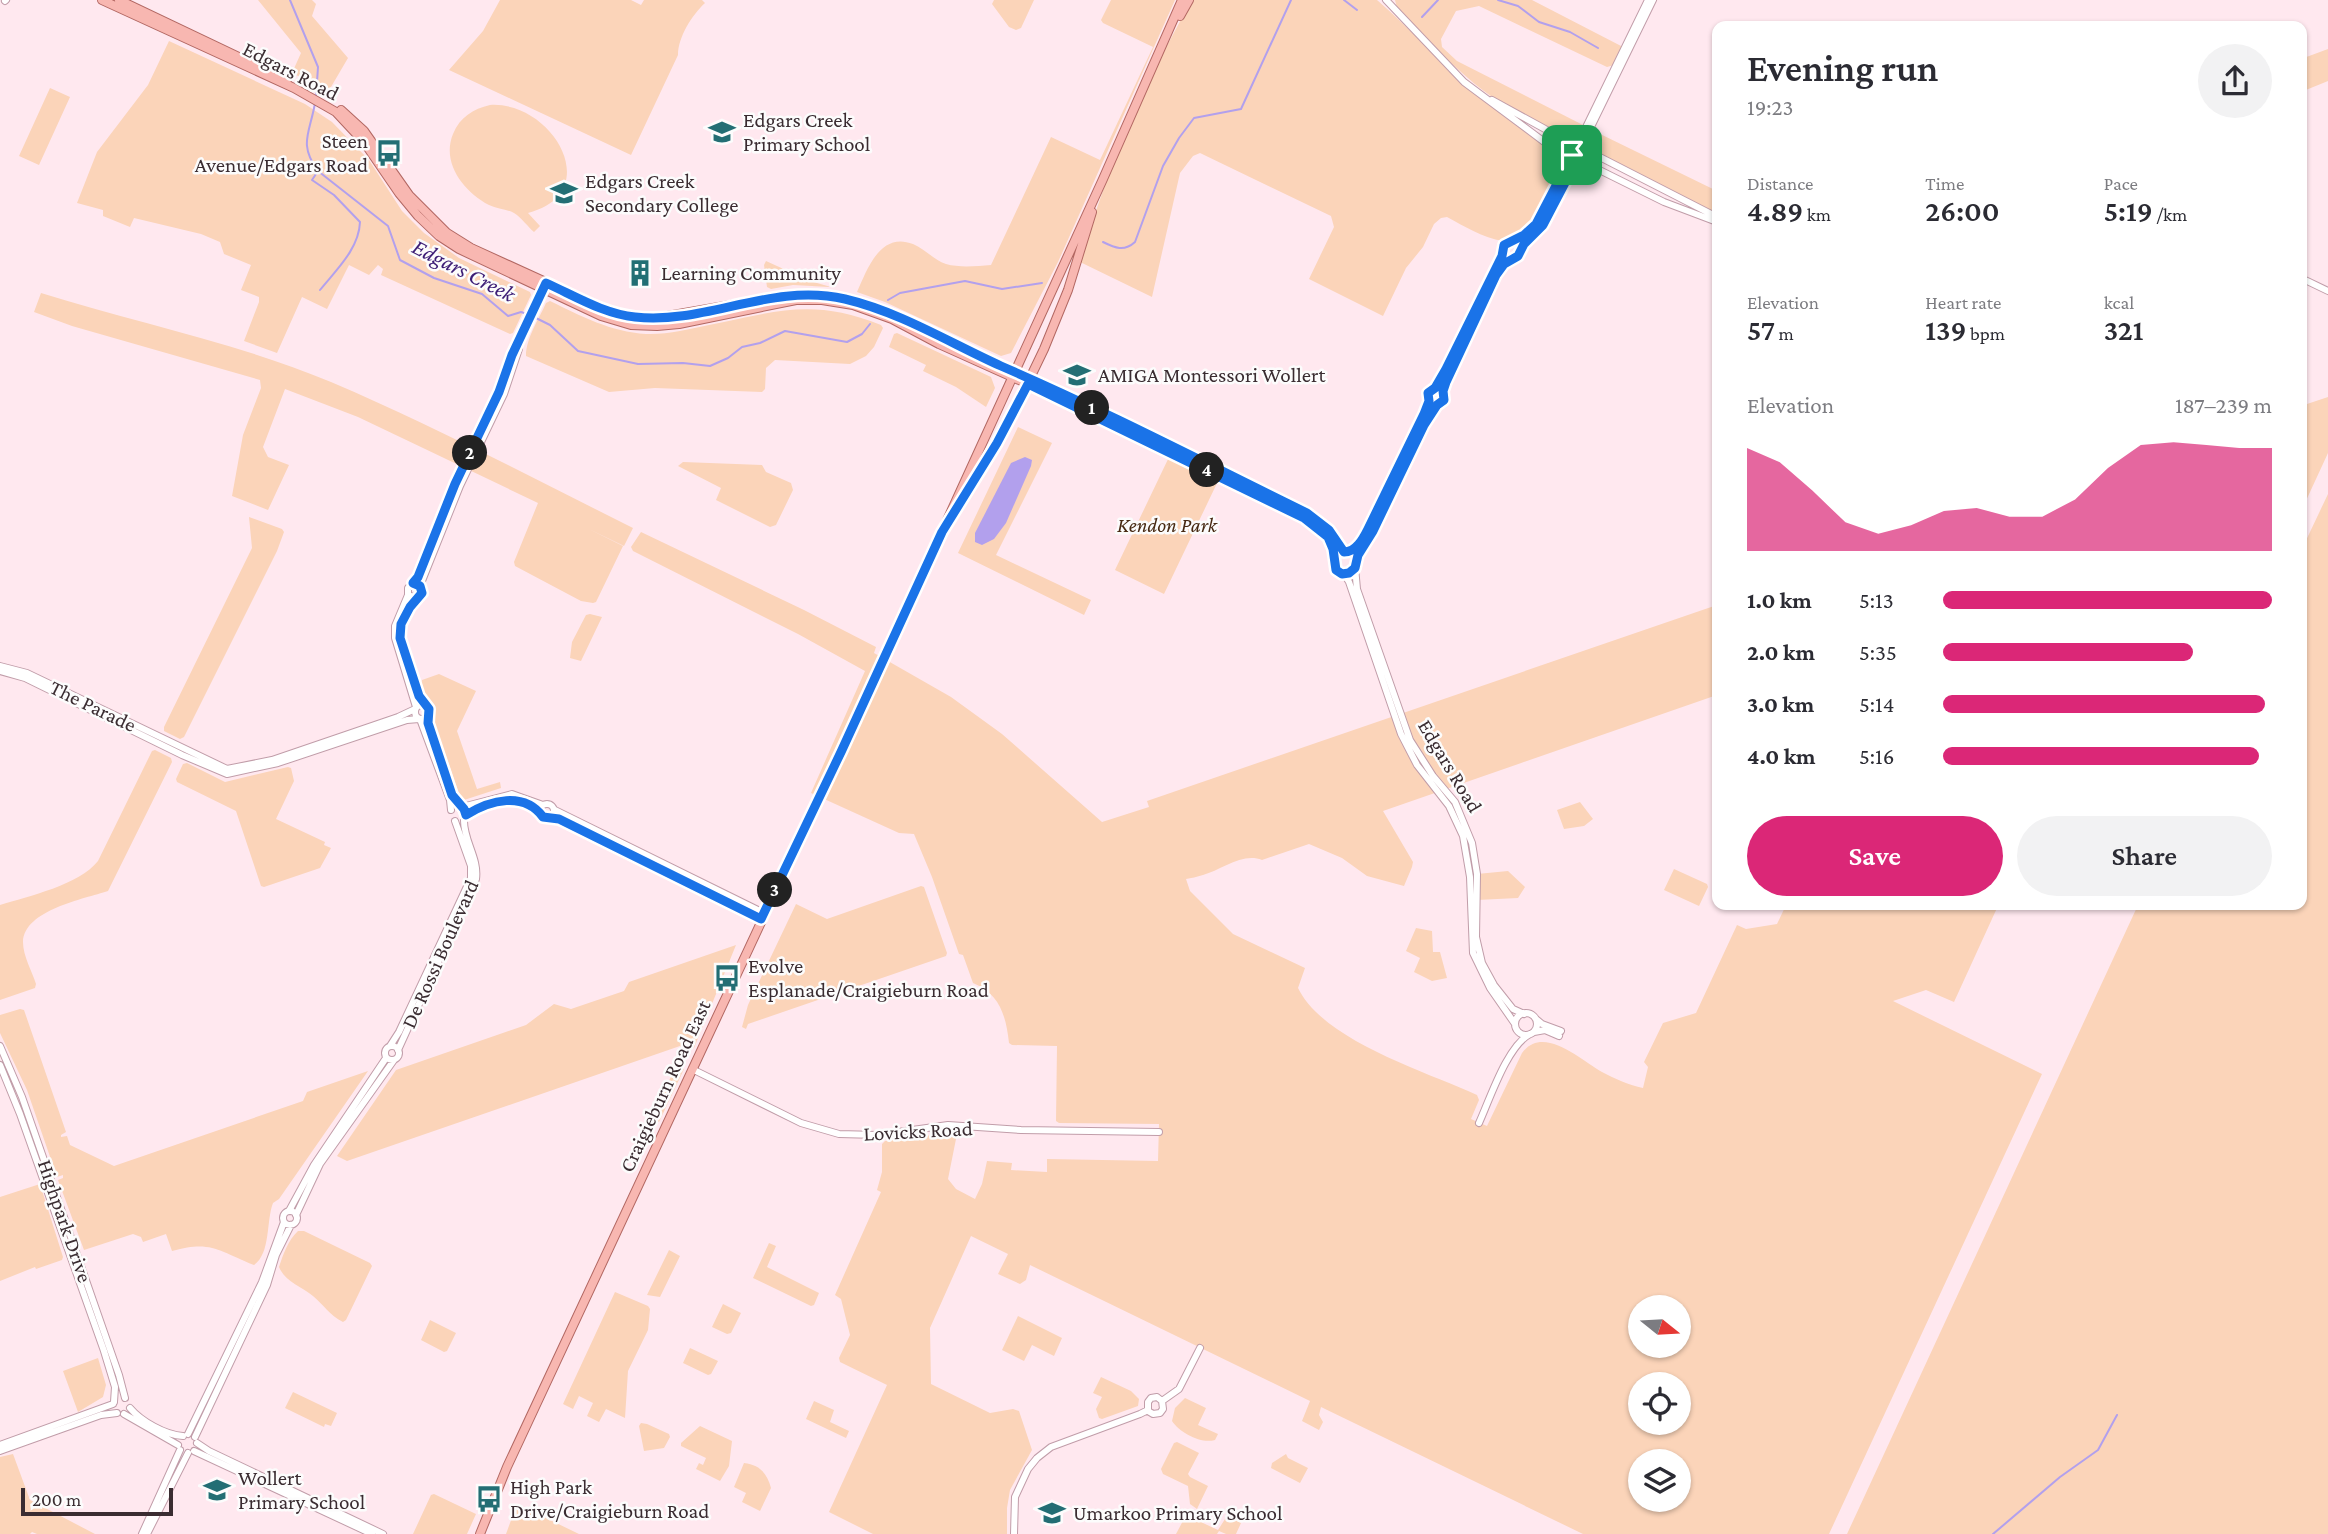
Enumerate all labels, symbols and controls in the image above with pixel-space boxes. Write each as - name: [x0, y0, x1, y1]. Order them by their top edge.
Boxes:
- street label: Edgars Road: [239, 37, 343, 105]
- button: share: [2198, 44, 2272, 118]
- text: Evening run: [1747, 47, 1938, 89]
- text: 19:23: [1747, 94, 1793, 120]
- place label: Edgars Creek Primary School: [743, 108, 870, 156]
- school or university icon: Edgars Creek Primary School: [707, 117, 737, 147]
- pin: [1542, 125, 1602, 185]
- place label: Steen Avenue/Edgars Road: [195, 129, 368, 177]
- icon: arrive: [1553, 136, 1591, 174]
- bus stop icon: Steen Avenue/Edgars Road: [374, 138, 404, 168]
- place label: Edgars Creek Secondary College: [585, 169, 739, 217]
- text: Distance: [1747, 173, 1813, 194]
- text: Time: [1925, 173, 1964, 194]
- text: Pace: [2104, 173, 2138, 194]
- school or university icon: Edgars Creek Secondary College: [549, 178, 579, 208]
- text: 4.89: [1747, 194, 1803, 227]
- text: 26:00: [1925, 194, 1999, 227]
- text: 5:19: [2104, 194, 2153, 227]
- text: km: [1803, 204, 1831, 225]
- text: /km: [2153, 204, 2187, 225]
- water label: Edgars Creek: [408, 233, 521, 307]
- building icon: Learning Community: [625, 258, 655, 288]
- place label: Learning Community: [661, 261, 841, 285]
- text: Elevation: [1747, 292, 1819, 313]
- text: Heart rate: [1925, 292, 2001, 313]
- text: kcal: [2104, 292, 2134, 313]
- text: 57: [1747, 313, 1775, 346]
- text: 139: [1925, 313, 1966, 346]
- text: 321: [2104, 313, 2143, 346]
- text: m: [1775, 323, 1794, 344]
- text: bpm: [1966, 323, 2005, 344]
- school or university icon: AMIGA Montessori Wollert: [1062, 360, 1092, 390]
- place label: AMIGA Montessori Wollert: [1098, 363, 1326, 387]
- pin: 1: [1074, 390, 1110, 426]
- text: Elevation: [1747, 392, 1834, 418]
- text: 187–239 m: [2175, 392, 2272, 418]
- text: 1: [1088, 397, 1095, 418]
- pin: 2: [452, 435, 488, 470]
- text: 2: [465, 442, 474, 463]
- pin: 4: [1190, 452, 1224, 488]
- text: 4: [1201, 459, 1212, 480]
- park label: Kendon Park: [1117, 513, 1218, 537]
- text: 1.0 km: [1747, 587, 1812, 613]
- text: 5:13: [1859, 587, 1894, 613]
- text: 2.0 km: [1747, 639, 1815, 665]
- text: 5:35: [1859, 639, 1897, 665]
- street label: The Parade: [46, 675, 140, 737]
- text: 3.0 km: [1747, 691, 1814, 717]
- text: 5:14: [1859, 691, 1895, 717]
- street label: Edgars Road: [1413, 715, 1487, 817]
- text: 4.0 km: [1747, 743, 1816, 769]
- text: 5:16: [1859, 743, 1894, 769]
- button: Save: [1747, 816, 2003, 896]
- button: Share: [2017, 816, 2272, 896]
- pin: 3: [758, 872, 792, 908]
- street label: De Rossi Boulevard: [397, 876, 483, 1032]
- text: 3: [770, 879, 779, 900]
- place label: Evolve Esplanade/Craigieburn Road: [748, 954, 989, 1002]
- bus stop icon: Evolve Esplanade/Craigieburn Road: [712, 963, 742, 993]
- street label: Craigieburn Road East: [615, 995, 716, 1176]
- street label: Lovicks Road: [863, 1116, 973, 1146]
- street label: Highpark Drive: [33, 1156, 97, 1286]
- north arrow: [1628, 1295, 1690, 1358]
- map controls: [1628, 1295, 1691, 1512]
- button: locate: [1628, 1372, 1691, 1435]
- button: layers: [1628, 1449, 1691, 1512]
- place label: Wollert Primary School: [238, 1466, 365, 1514]
- school or university icon: Wollert Primary School: [202, 1475, 232, 1505]
- place label: High Park Drive/Craigieburn Road: [510, 1475, 709, 1523]
- bus stop icon: High Park Drive/Craigieburn Road: [474, 1484, 504, 1514]
- scale bar: [21, 1485, 173, 1517]
- text: 200 m: [32, 1489, 81, 1510]
- school or university icon: Umarkoo Primary School: [1037, 1498, 1067, 1528]
- place label: Umarkoo Primary School: [1073, 1501, 1283, 1525]

